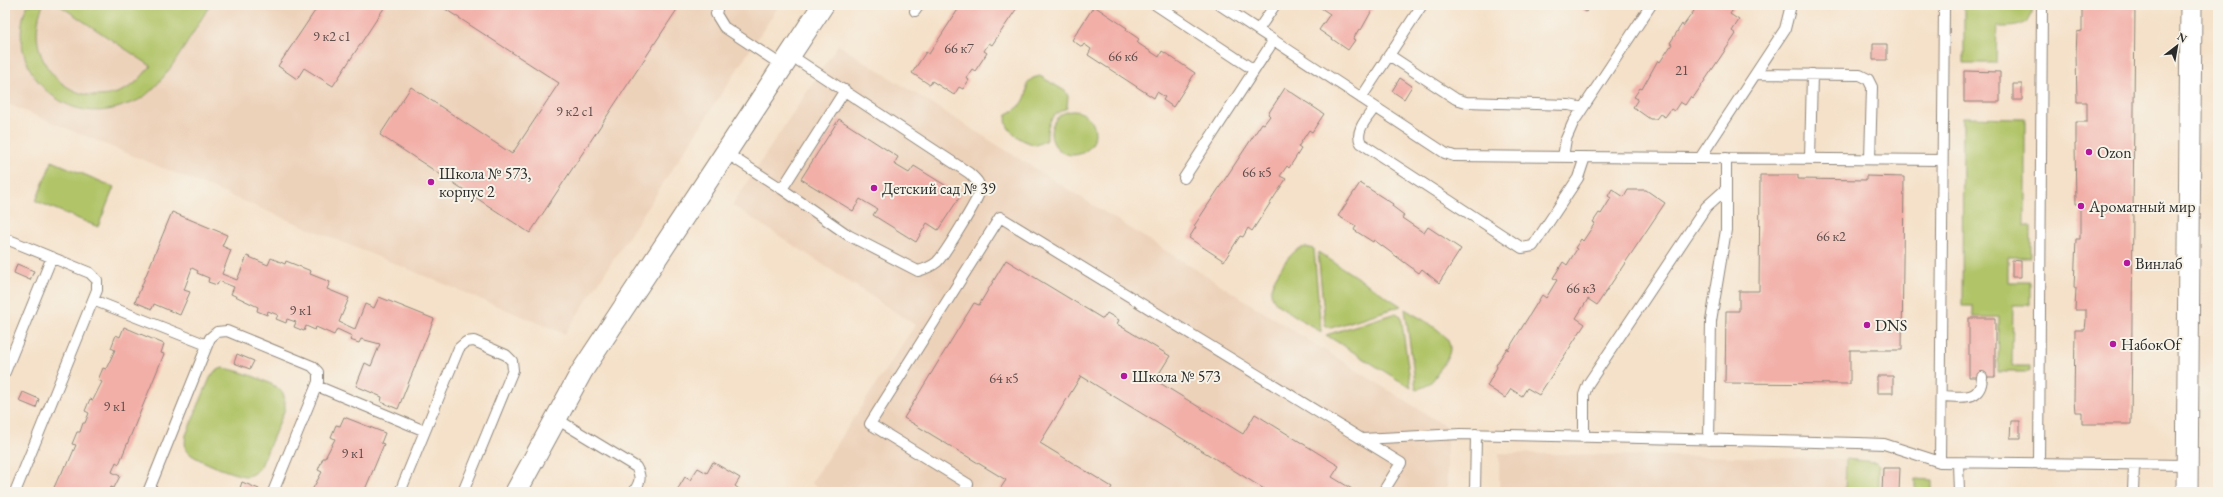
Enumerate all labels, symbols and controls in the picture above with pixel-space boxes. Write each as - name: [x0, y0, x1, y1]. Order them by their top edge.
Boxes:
- north arrow: [2157, 26, 2197, 66]
- house number: 9 к2 с1: [313, 27, 351, 45]
- text: N: [2175, 29, 2190, 46]
- house number: 66 к7: [944, 39, 974, 57]
- house number: 66 к6: [1108, 47, 1138, 65]
- house number: 21: [1675, 61, 1689, 79]
- house number: 9 к2 с1: [556, 102, 594, 120]
- place label: Ozon: [2097, 142, 2132, 163]
- marker: Ozon: [2084, 147, 2094, 157]
- place label: Школа № 573, корпус 2: [439, 163, 531, 202]
- house number: 66 к5: [1242, 163, 1272, 181]
- marker: Школа № 573, корпус 2: [426, 177, 436, 187]
- place label: Детский сад № 39: [882, 178, 996, 199]
- marker: Детский сад № 39: [869, 183, 879, 193]
- place label: Ароматный мир: [2088, 196, 2196, 217]
- marker: Ароматный мир: [2076, 201, 2086, 211]
- house number: 66 к2: [1816, 227, 1846, 245]
- place label: Винлаб: [2135, 253, 2183, 274]
- marker: Винлаб: [2122, 258, 2132, 268]
- house number: 66 к3: [1566, 279, 1596, 297]
- house number: 9 к1: [290, 301, 312, 319]
- place label: DNS: [1875, 315, 1907, 336]
- marker: DNS: [1862, 320, 1872, 330]
- place label: НабокOf: [2121, 334, 2182, 355]
- marker: НабокOf: [2108, 339, 2118, 349]
- place label: Школа № 573: [1132, 366, 1221, 387]
- house number: 64 к5: [989, 369, 1019, 387]
- marker: Школа № 573: [1119, 371, 1129, 381]
- house number: 9 к1: [104, 397, 126, 415]
- house number: 9 к1: [342, 444, 364, 462]

